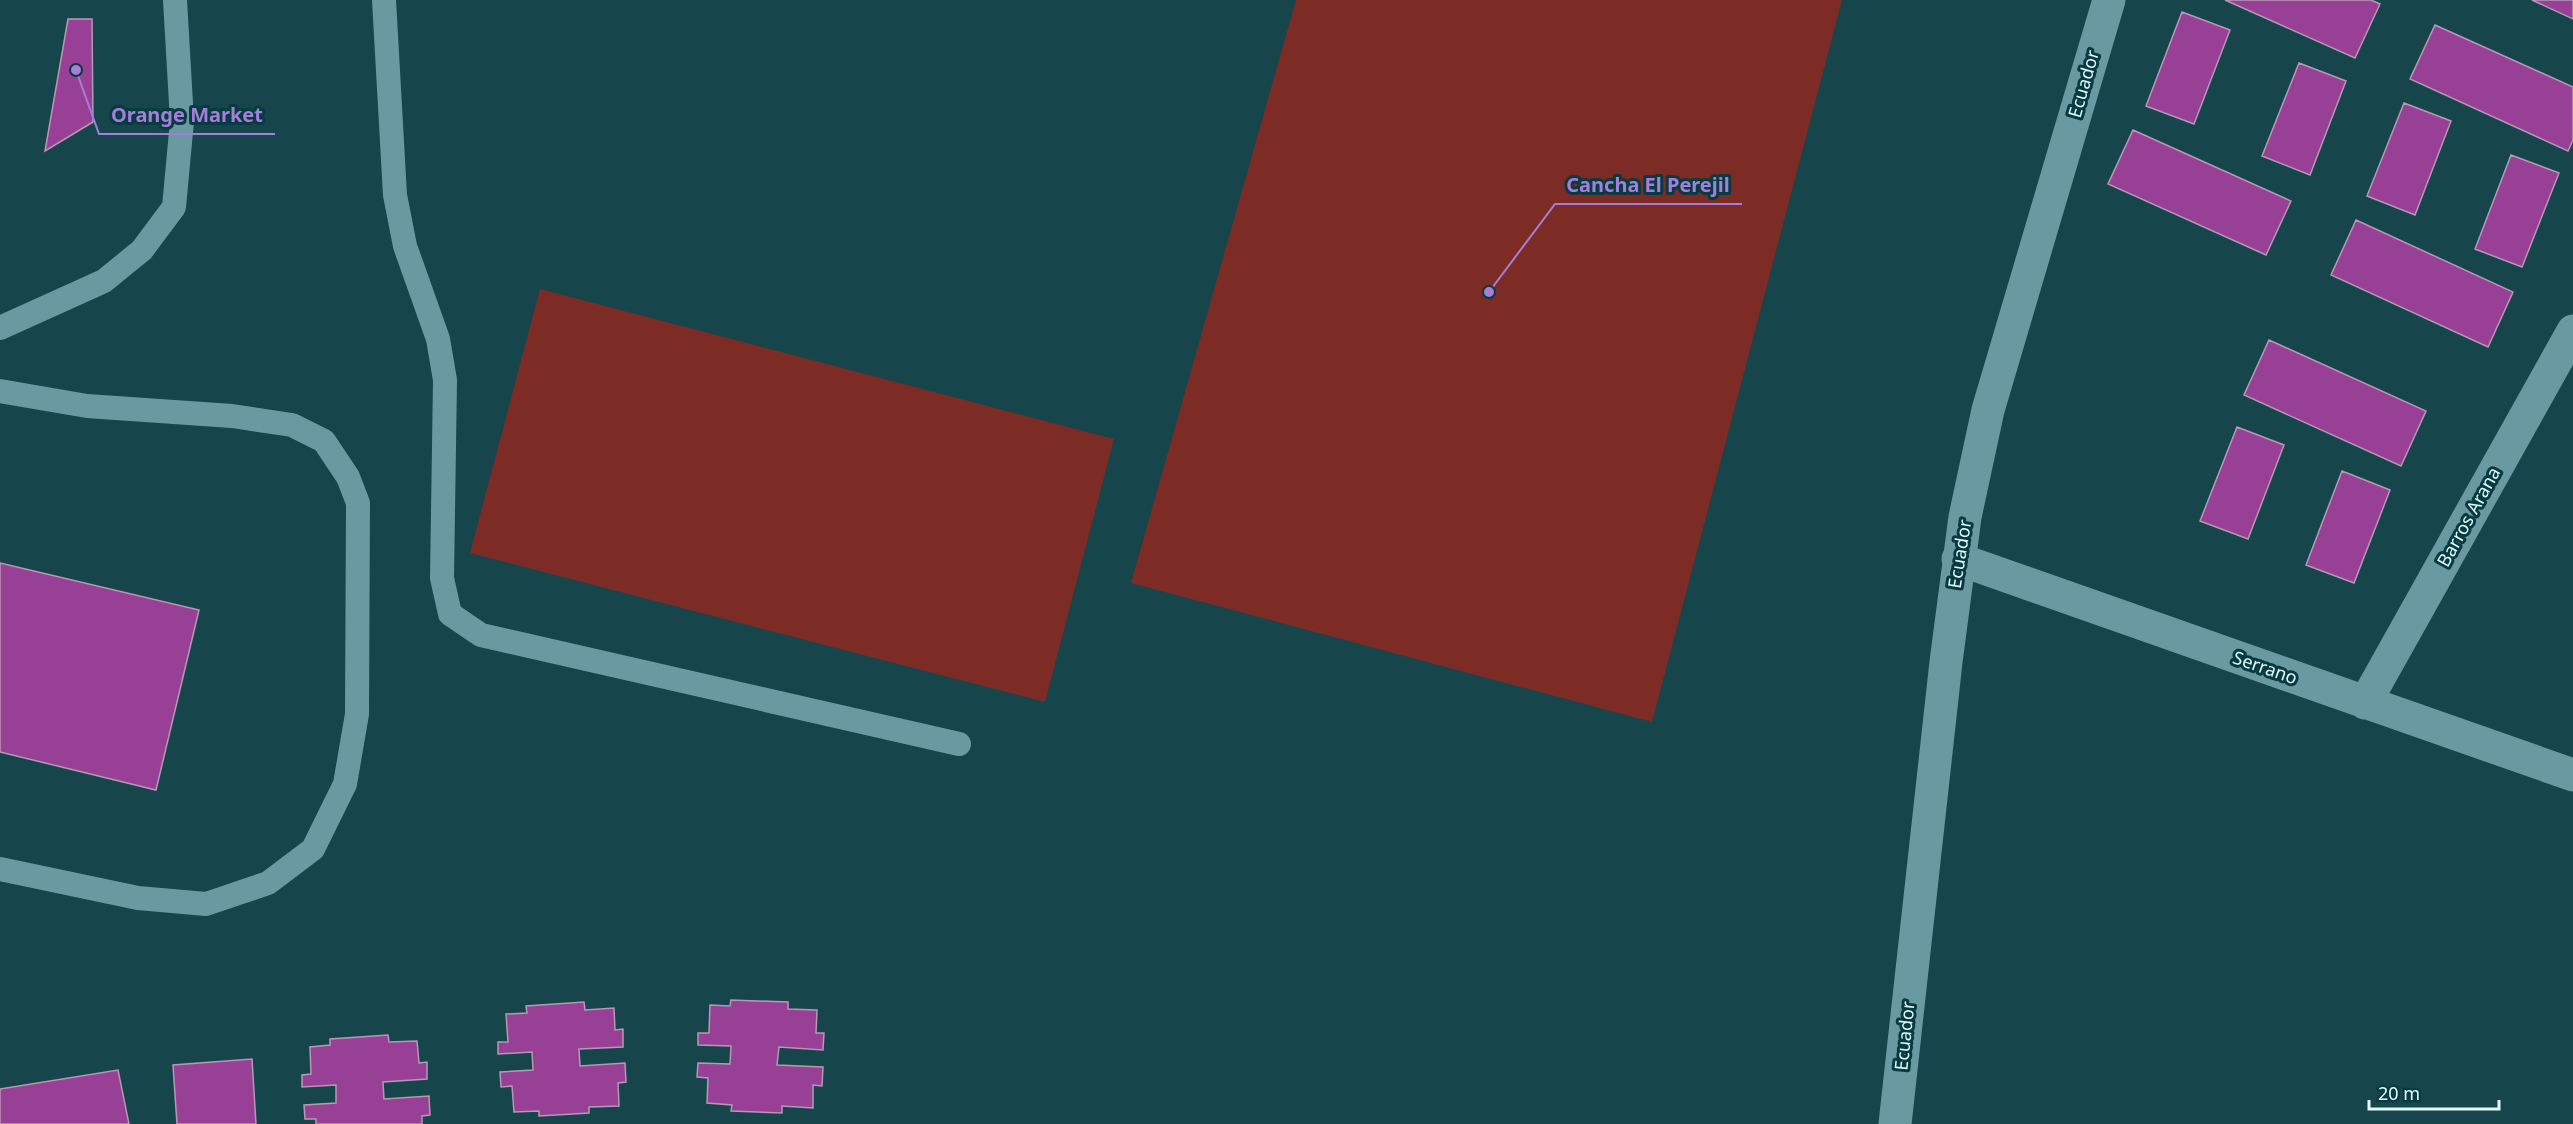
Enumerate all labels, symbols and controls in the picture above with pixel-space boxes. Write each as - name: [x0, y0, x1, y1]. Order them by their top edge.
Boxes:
- street label: Ecuador: [2062, 47, 2104, 120]
- callout: Orange Market: [99, 96, 275, 134]
- text: Orange Market: [111, 101, 263, 128]
- callout: Cancha El Perejil: [1555, 166, 1742, 204]
- text: Cancha El Perejil: [1566, 171, 1730, 198]
- street label: Barros Arana: [2431, 462, 2505, 571]
- street label: Ecuador: [1942, 517, 1976, 590]
- street label: Serrano: [2230, 645, 2301, 689]
- street label: Ecuador: [1888, 1000, 1920, 1072]
- scale bar: [2369, 1073, 2500, 1111]
- text: 20 m: [2378, 1081, 2420, 1105]

